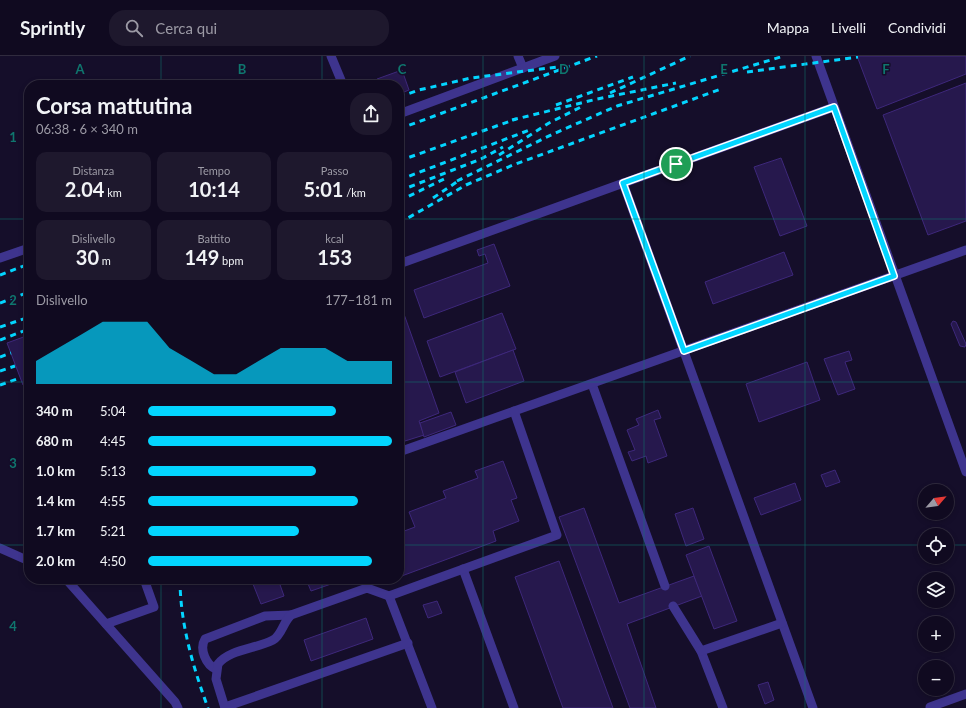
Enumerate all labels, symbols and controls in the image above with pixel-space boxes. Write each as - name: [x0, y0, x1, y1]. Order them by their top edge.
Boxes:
- search box: [109, 10, 389, 46]
- text: Sprintly: [20, 16, 85, 39]
- icon: search: [123, 17, 145, 39]
- text: Cerca qui: [155, 19, 217, 37]
- text: Mappa: [767, 19, 809, 36]
- text: Livelli: [831, 19, 866, 36]
- text: Condividi: [888, 19, 946, 36]
- text: A: [74, 61, 85, 77]
- text: B: [238, 61, 247, 77]
- text: C: [398, 61, 407, 77]
- text: D: [559, 61, 569, 77]
- text: E: [720, 61, 728, 77]
- text: F: [882, 61, 890, 77]
- text: Corsa mattutina: [36, 92, 192, 119]
- button: share: [350, 93, 392, 135]
- text: 06:38 · 6 × 340 m: [36, 121, 138, 137]
- text: 1: [9, 129, 17, 145]
- pin: [659, 147, 693, 181]
- icon: arrive: [665, 153, 687, 175]
- text: Distanza: [73, 164, 114, 177]
- text: Tempo: [198, 164, 230, 177]
- text: Passo: [321, 164, 348, 177]
- text: 2.04: [65, 177, 104, 201]
- text: 10:14: [188, 177, 240, 201]
- text: 5:01: [303, 177, 343, 201]
- text: km: [104, 186, 122, 199]
- text: /km: [343, 186, 366, 199]
- text: Dislivello: [72, 232, 115, 245]
- text: Battito: [198, 232, 230, 245]
- text: kcal: [325, 232, 344, 245]
- text: 30: [76, 245, 99, 269]
- text: 149: [184, 245, 219, 269]
- text: 153: [317, 245, 352, 269]
- text: m: [99, 254, 111, 267]
- text: bpm: [219, 254, 244, 267]
- text: 2: [9, 292, 17, 308]
- text: Dislivello: [36, 292, 88, 308]
- text: 177–181 m: [325, 292, 392, 308]
- text: 340 m: [36, 403, 73, 419]
- text: 5:04: [100, 403, 126, 419]
- text: 680 m: [36, 433, 73, 449]
- text: 4:45: [100, 433, 126, 449]
- text: 3: [9, 455, 17, 471]
- text: 1.0 km: [36, 463, 75, 479]
- text: 5:13: [100, 463, 126, 479]
- north arrow: [918, 484, 954, 520]
- map controls: [918, 484, 954, 696]
- text: 1.4 km: [36, 493, 75, 509]
- text: 4:55: [100, 493, 126, 509]
- text: 1.7 km: [36, 523, 75, 539]
- text: 5:21: [100, 523, 126, 539]
- button: locate: [918, 528, 954, 564]
- text: 2.0 km: [36, 553, 75, 569]
- text: 4:50: [100, 553, 126, 569]
- button: layers: [918, 572, 954, 608]
- button: +: [918, 616, 954, 652]
- text: 4: [9, 618, 17, 634]
- button: −: [918, 660, 954, 696]

